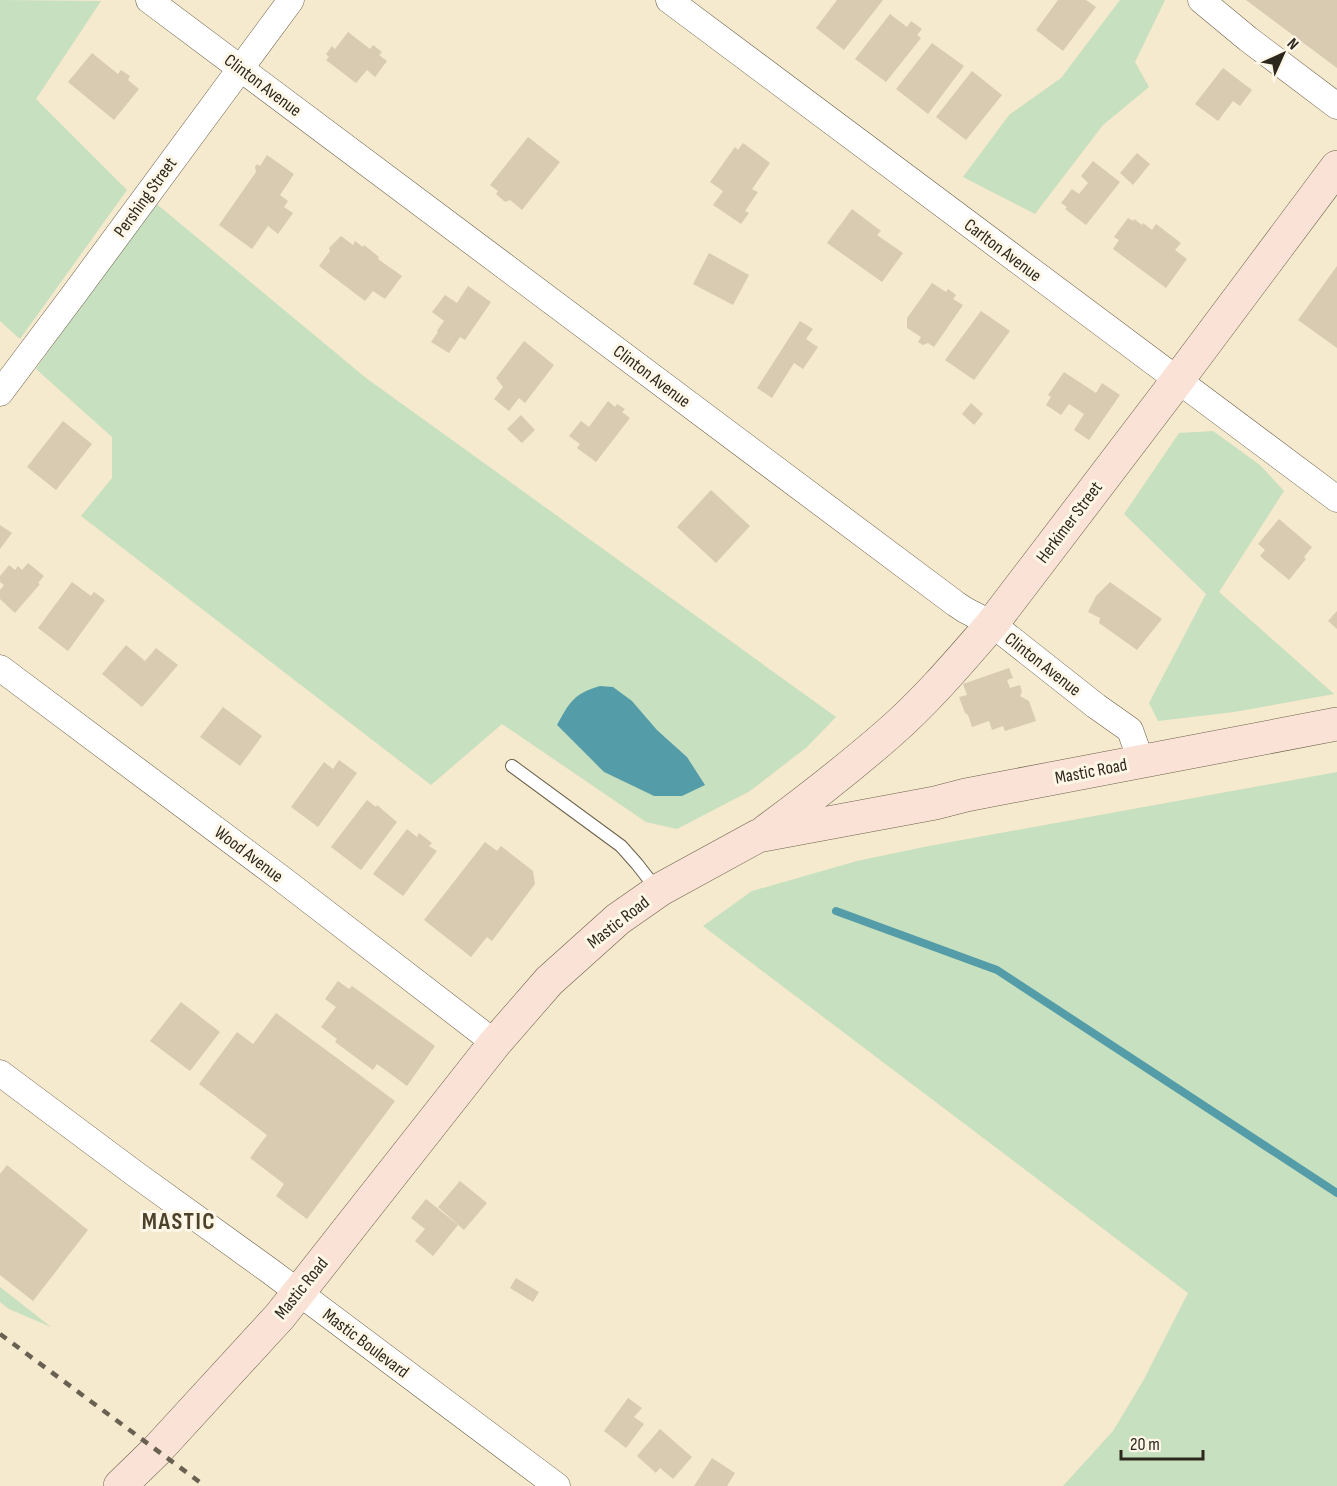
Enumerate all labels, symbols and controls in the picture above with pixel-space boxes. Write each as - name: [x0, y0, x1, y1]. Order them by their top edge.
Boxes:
- north arrow: [1253, 24, 1313, 84]
- text: N: [1283, 35, 1302, 54]
- street label: Clinton Avenue: [220, 50, 305, 121]
- street label: Pershing Street: [110, 153, 182, 241]
- street label: Carlton Avenue: [960, 215, 1045, 286]
- street label: Clinton Avenue: [609, 341, 694, 412]
- street label: Herkimer Street: [1032, 477, 1107, 567]
- street label: Clinton Avenue: [1000, 628, 1085, 701]
- street label: Mastic Road: [1053, 754, 1129, 789]
- street label: Wood Avenue: [210, 822, 287, 887]
- street label: Mastic Road: [583, 892, 654, 953]
- district label: MASTIC: [142, 1207, 216, 1236]
- street label: Mastic Road: [270, 1253, 333, 1323]
- street label: Mastic Boulevard: [318, 1304, 413, 1383]
- scale bar: [1121, 1423, 1204, 1461]
- text: 20 m: [1130, 1434, 1160, 1455]

